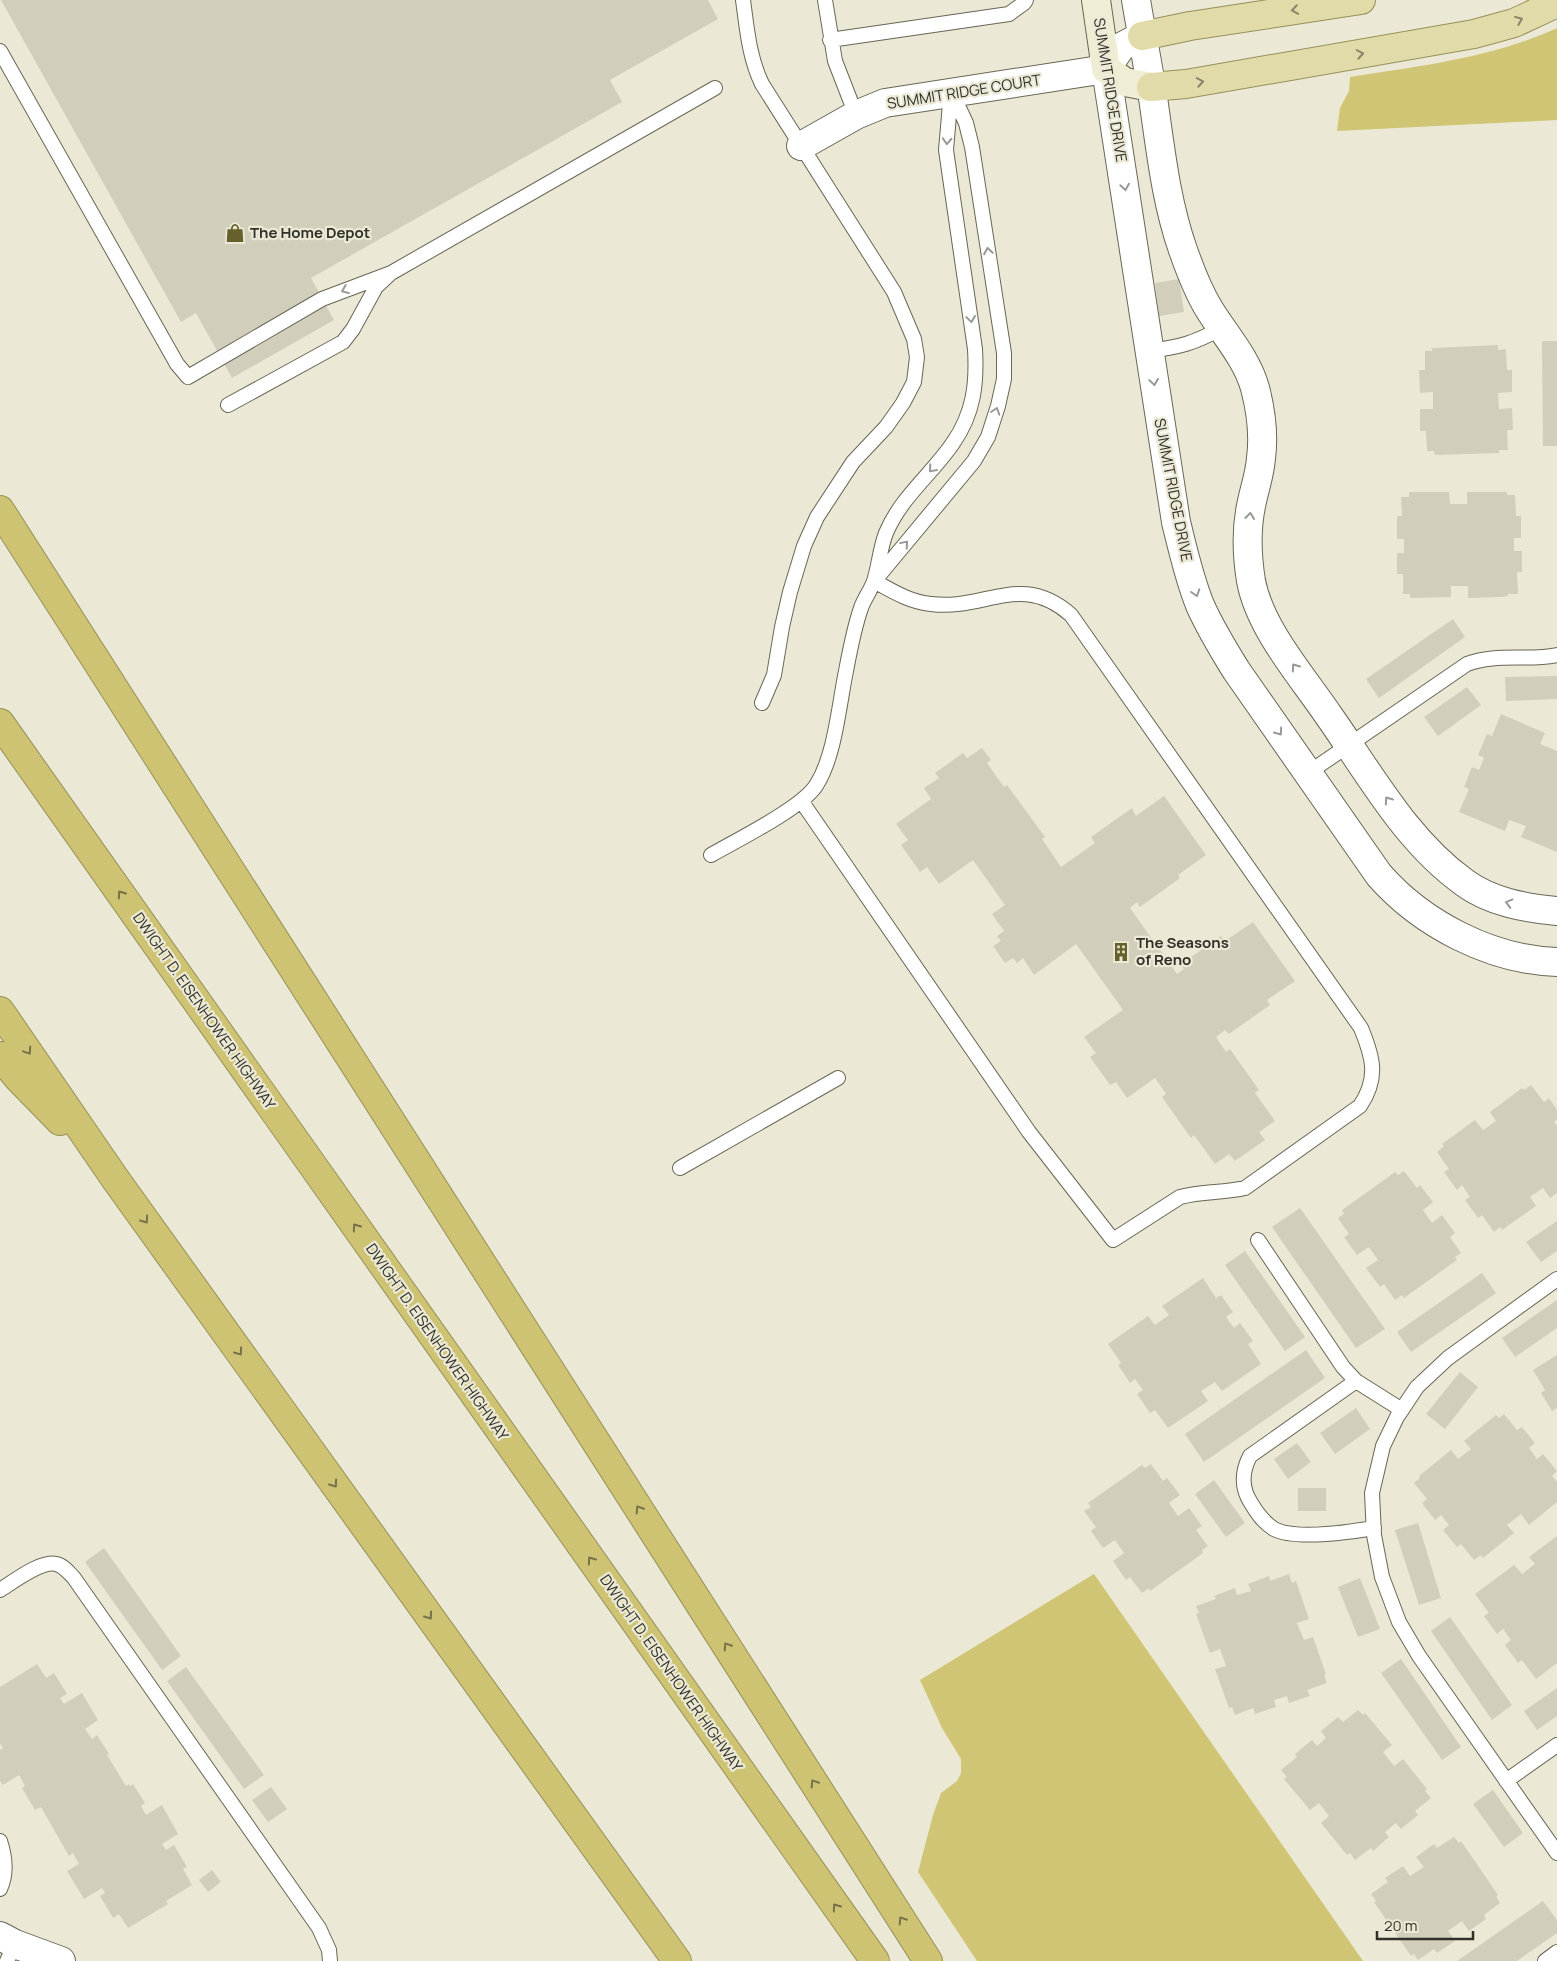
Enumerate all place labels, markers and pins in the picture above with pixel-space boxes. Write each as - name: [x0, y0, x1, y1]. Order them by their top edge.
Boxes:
- shop icon: The Home Depot: [224, 222, 246, 244]
- place label: The Home Depot: [250, 222, 370, 243]
- place label: The Seasons of Reno: [1136, 932, 1229, 970]
- building icon: The Seasons of Reno: [1110, 941, 1132, 963]

